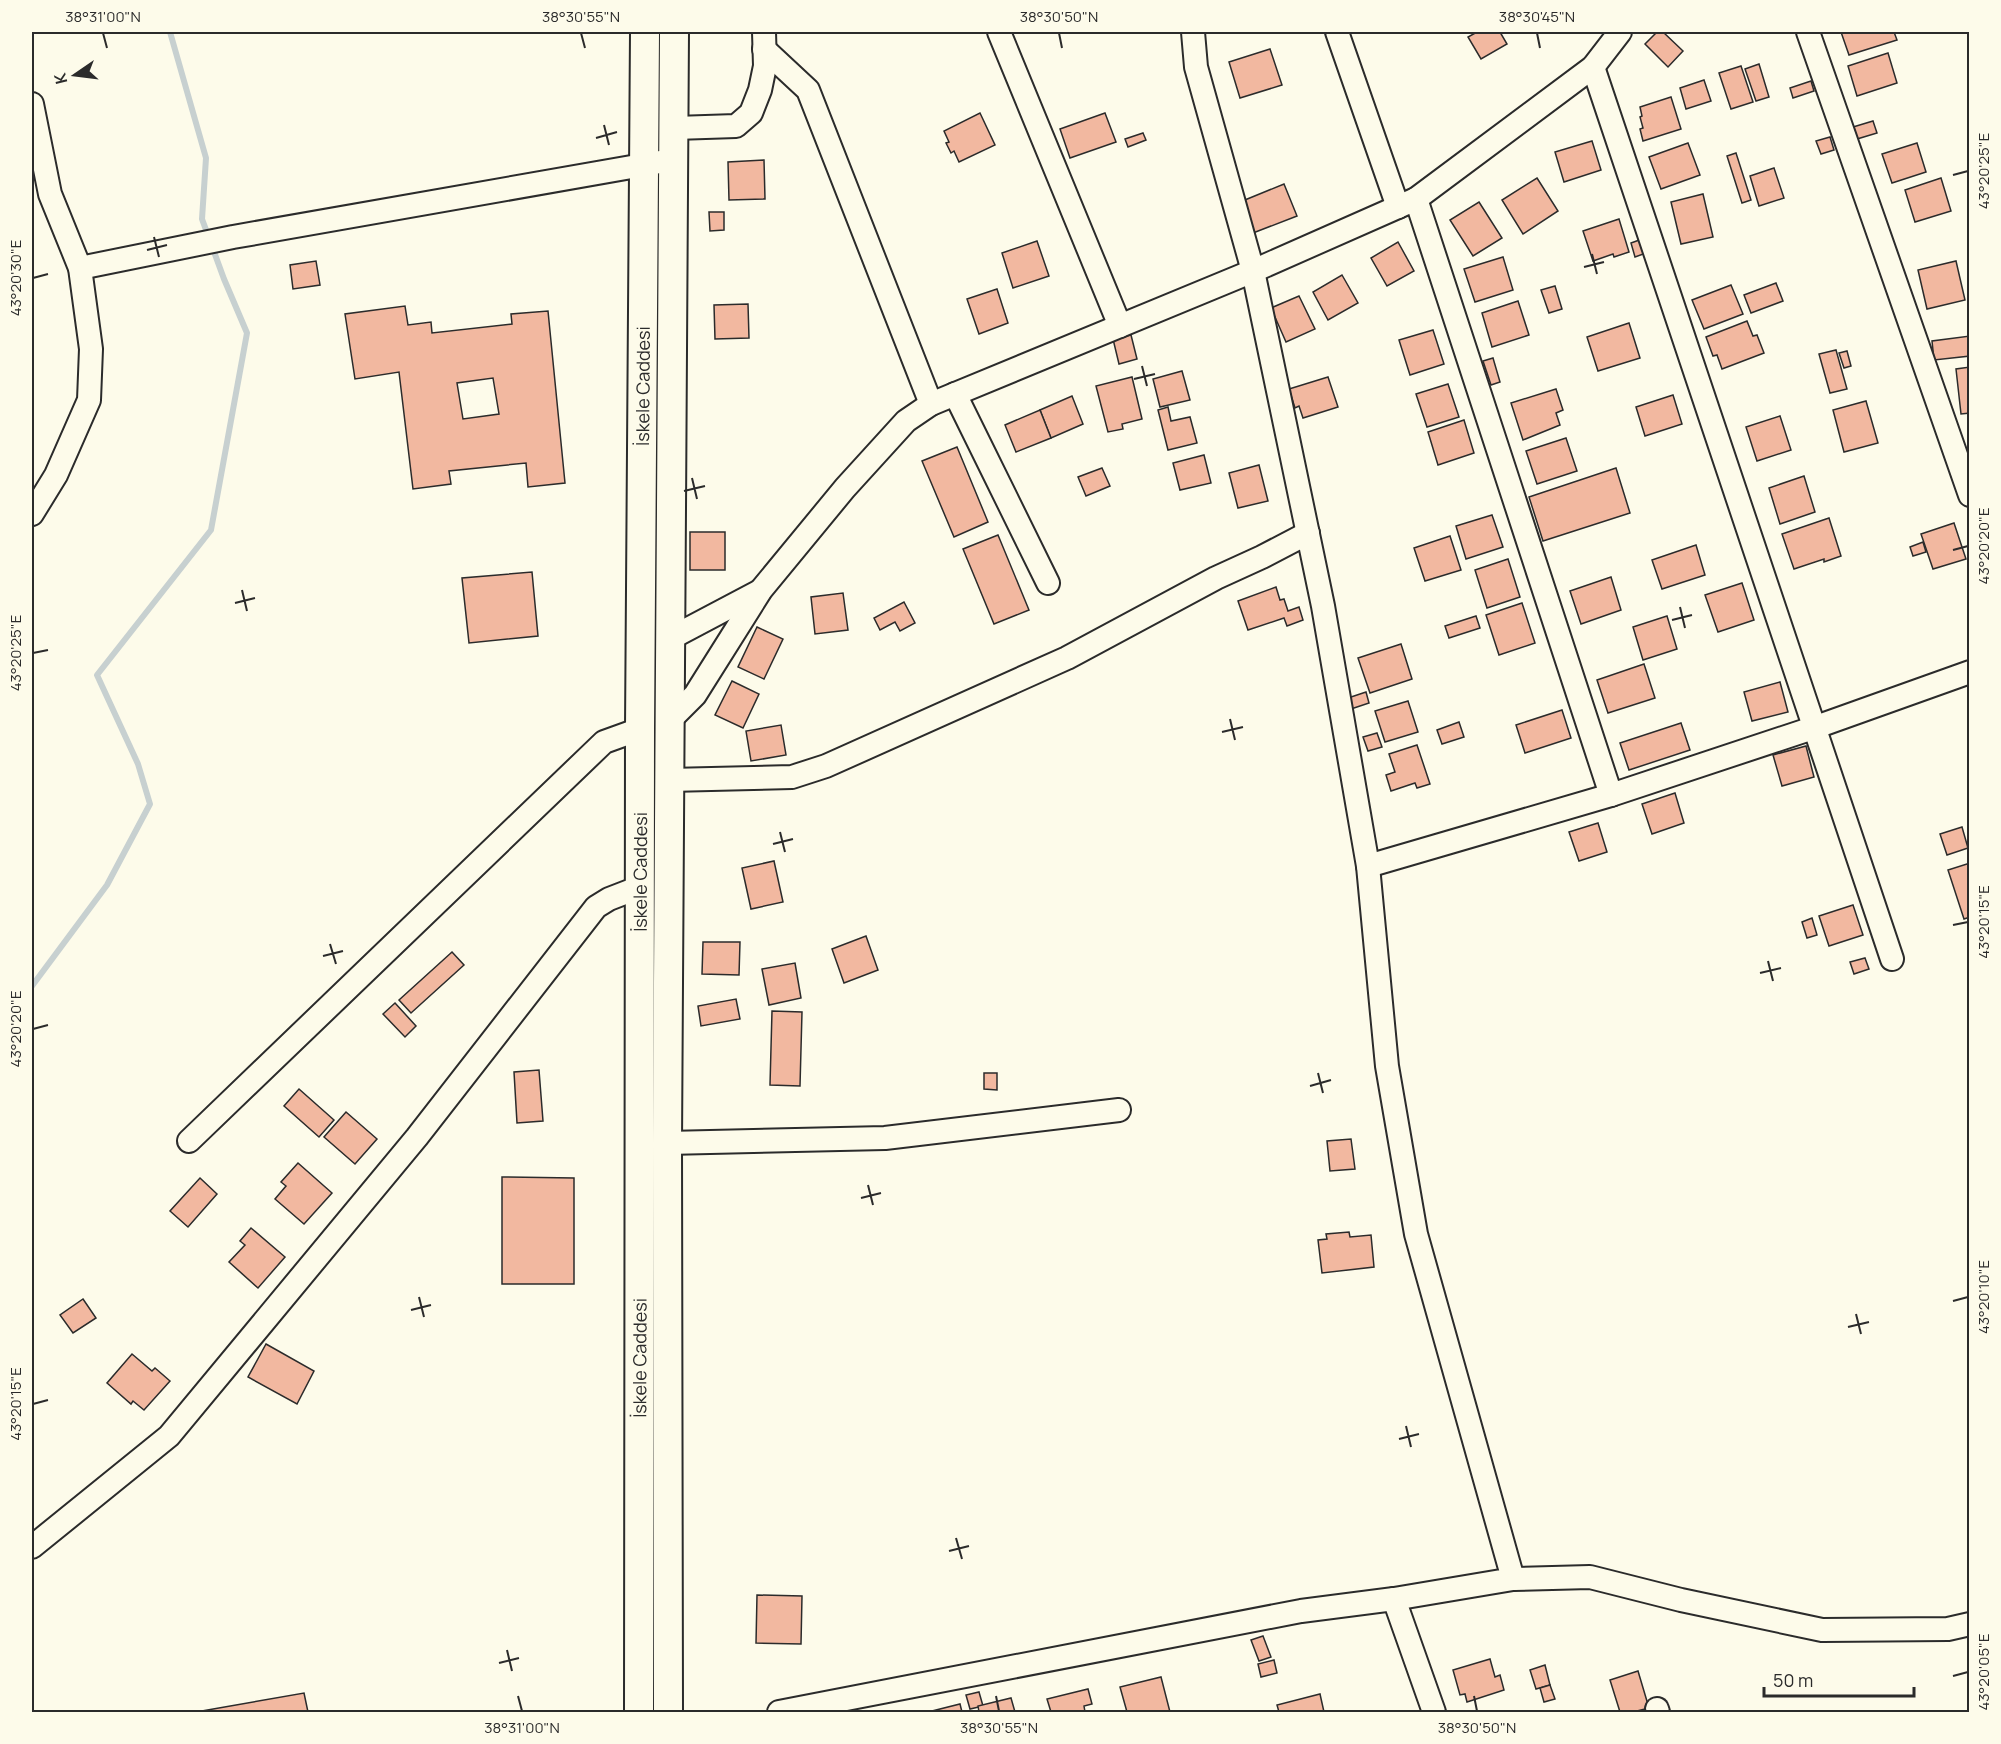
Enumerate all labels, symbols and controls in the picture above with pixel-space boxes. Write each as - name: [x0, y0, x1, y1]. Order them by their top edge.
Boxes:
- text: 38°31'00"N: [65, 6, 141, 27]
- text: 38°30'55"N: [542, 6, 620, 27]
- text: 38°30'50"N: [1020, 6, 1098, 27]
- text: 38°30'45"N: [1499, 6, 1575, 27]
- north arrow: [45, 45, 105, 105]
- text: K: [48, 70, 72, 86]
- text: 43°20'25"E: [1973, 133, 1994, 209]
- text: 43°20'30"E: [5, 240, 26, 316]
- street label: İskele Caddesi: [630, 326, 655, 446]
- text: 43°20'20"E: [1973, 508, 1994, 584]
- text: 43°20'25"E: [5, 615, 26, 691]
- street label: İskele Caddesi: [628, 812, 652, 932]
- text: 43°20'15"E: [1973, 885, 1994, 959]
- text: 43°20'20"E: [5, 991, 26, 1067]
- text: 43°20'10"E: [1973, 1260, 1994, 1334]
- street label: İskele Caddesi: [627, 1298, 651, 1418]
- text: 43°20'15"E: [5, 1367, 26, 1441]
- text: 43°20'05"E: [1973, 1633, 1994, 1711]
- scale bar: [1764, 1660, 1914, 1698]
- text: 50 m: [1773, 1668, 1813, 1692]
- text: 38°31'00"N: [484, 1717, 560, 1738]
- text: 38°30'55"N: [960, 1717, 1038, 1738]
- text: 38°30'50"N: [1438, 1717, 1516, 1738]

